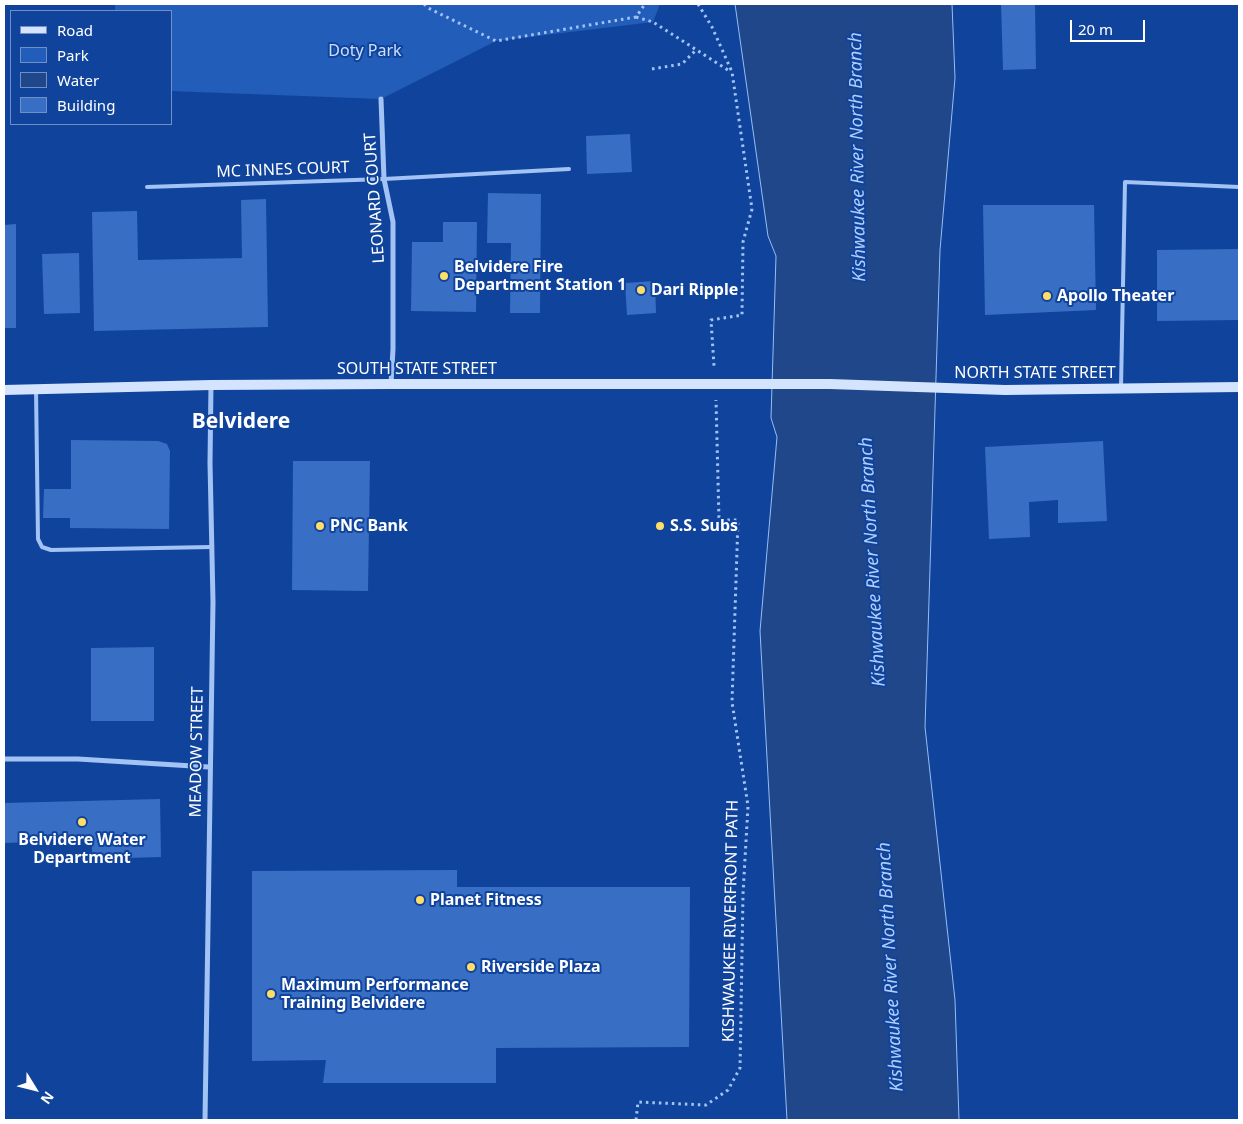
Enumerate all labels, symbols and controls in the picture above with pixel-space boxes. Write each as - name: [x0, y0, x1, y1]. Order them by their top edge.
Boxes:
- legend: [10, 10, 172, 125]
- scale bar: [1073, 10, 1148, 42]
- text: 20 m: [1078, 19, 1113, 39]
- text: Road: [57, 20, 93, 40]
- water label: Kishwaukee River North Branch: [845, 32, 871, 282]
- park label: Doty Park: [328, 41, 402, 61]
- text: Park: [57, 45, 89, 65]
- text: Water: [57, 70, 99, 90]
- text: Building: [57, 95, 115, 115]
- street label: LEONARD COURT: [361, 132, 389, 264]
- street label: MC INNES COURT: [216, 158, 350, 182]
- place label: Belvidere Fire Department Station 1: [454, 257, 626, 295]
- marker: Belvidere Fire Department Station 1: [438, 270, 450, 282]
- place label: Dari Ripple: [651, 280, 738, 300]
- marker: Dari Ripple: [635, 284, 647, 296]
- place label: Apollo Theater: [1057, 286, 1174, 306]
- marker: Apollo Theater: [1041, 290, 1053, 302]
- street label: SOUTH STATE STREET: [337, 359, 497, 379]
- street label: NORTH STATE STREET: [954, 363, 1116, 383]
- district label: Belvidere: [192, 409, 290, 435]
- water label: Kishwaukee River North Branch: [856, 437, 890, 687]
- place label: PNC Bank: [330, 516, 408, 536]
- place label: S.S. Subs: [670, 516, 738, 536]
- marker: PNC Bank: [314, 520, 326, 532]
- marker: S.S. Subs: [654, 520, 666, 532]
- street label: MEADOW STREET: [186, 686, 208, 818]
- street label: KISHWAUKEE RIVERFRONT PATH: [719, 800, 743, 1042]
- marker: Belvidere Water Department: [76, 816, 88, 828]
- place label: Belvidere Water Department: [18, 830, 146, 868]
- water label: Kishwaukee River North Branch: [874, 842, 908, 1092]
- place label: Planet Fitness: [430, 890, 542, 910]
- marker: Planet Fitness: [414, 894, 426, 906]
- place label: Riverside Plaza: [481, 957, 601, 977]
- marker: Riverside Plaza: [465, 961, 477, 973]
- place label: Maximum Performance Training Belvidere: [281, 975, 469, 1013]
- marker: Maximum Performance Training Belvidere: [265, 988, 277, 1000]
- north arrow: [10, 1064, 60, 1114]
- text: N: [37, 1088, 59, 1108]

